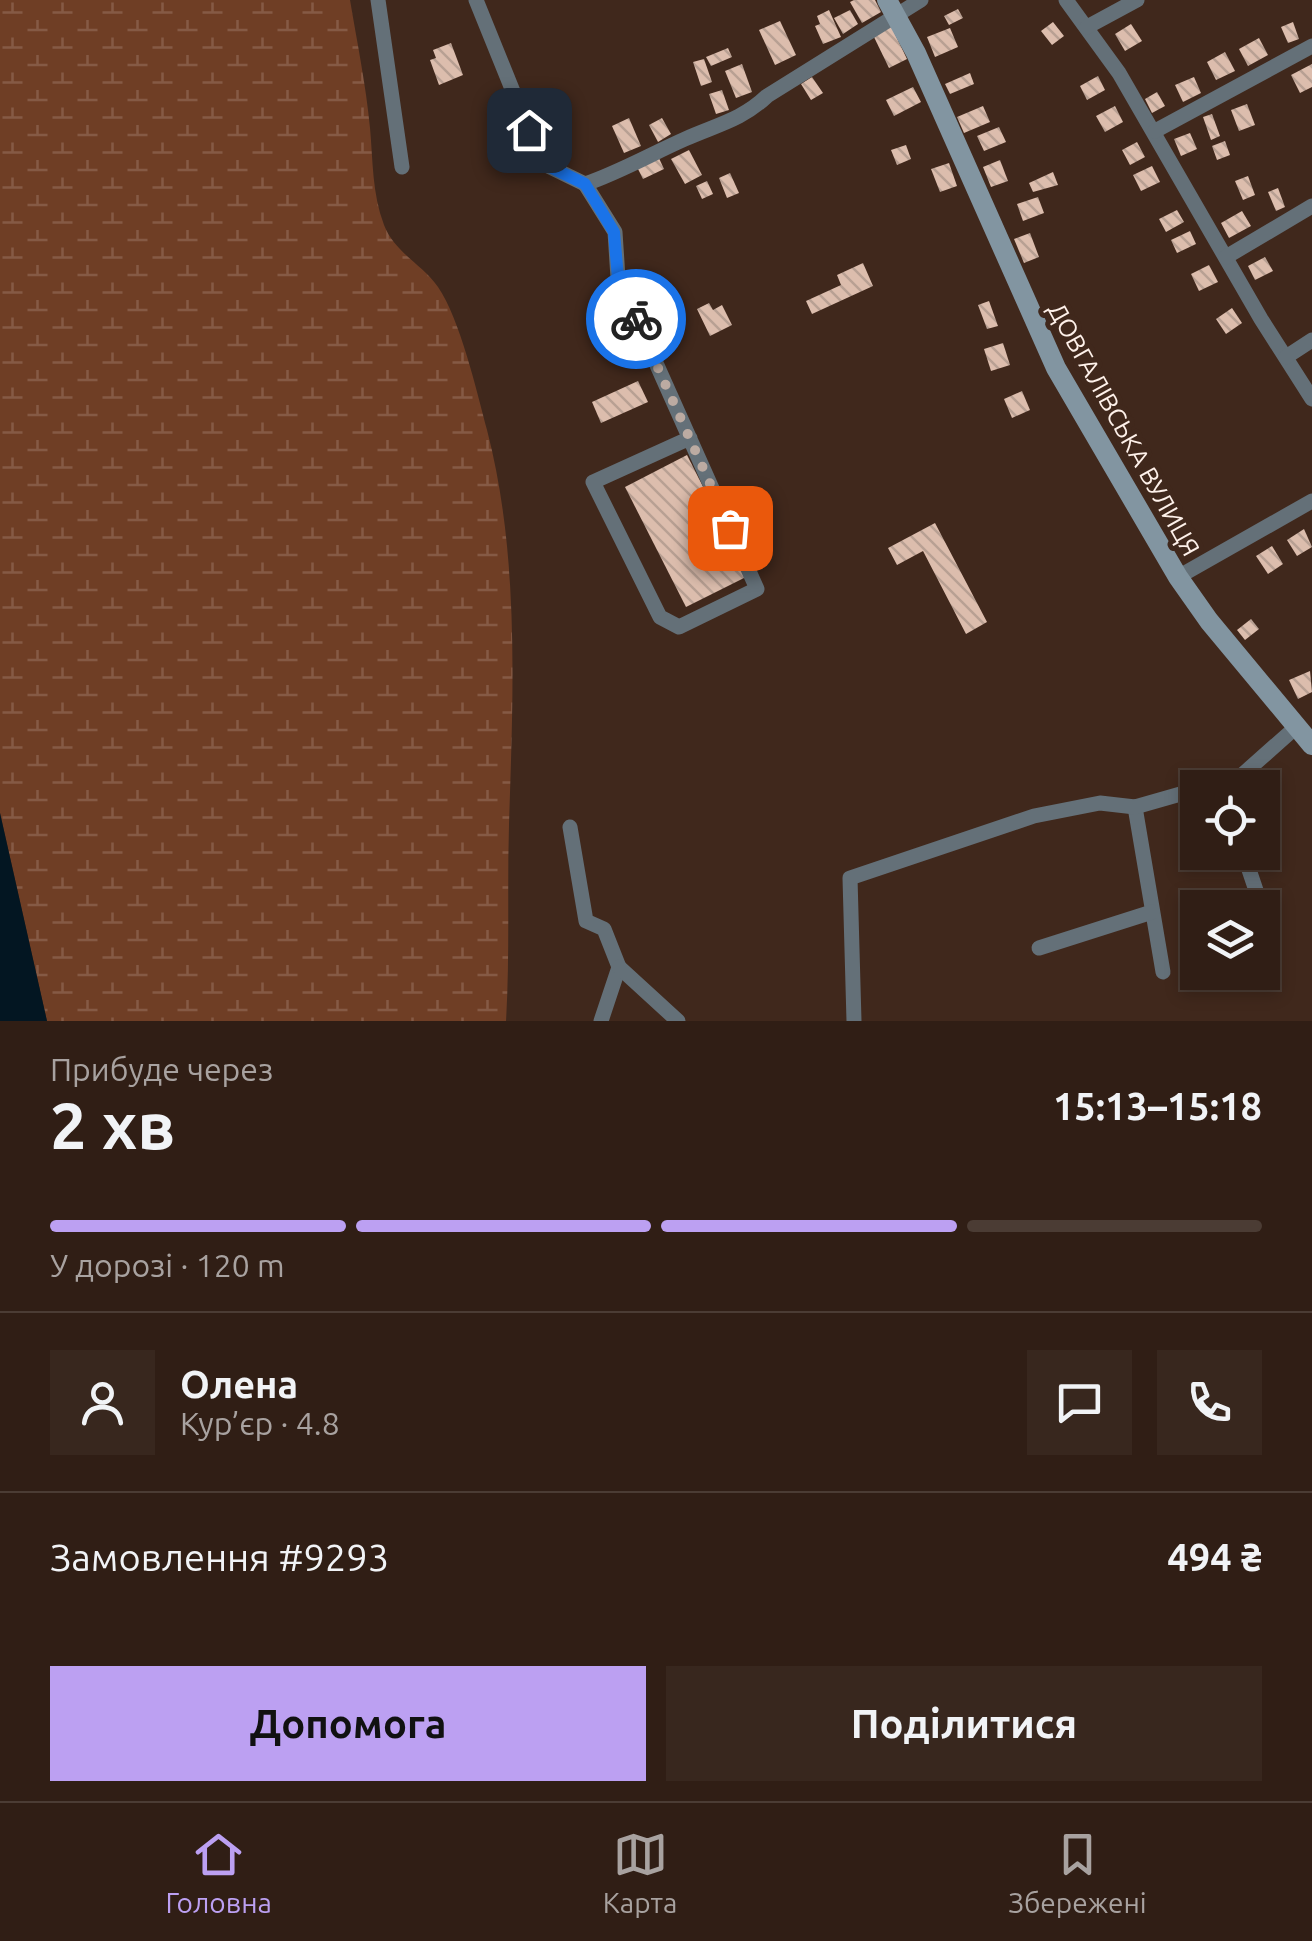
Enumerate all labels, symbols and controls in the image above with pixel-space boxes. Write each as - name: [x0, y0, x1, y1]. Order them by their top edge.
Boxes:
- pin: [487, 88, 572, 173]
- icon: home: [502, 103, 557, 158]
- courier: [586, 269, 686, 369]
- icon: bike: [609, 292, 664, 347]
- street label: ДОВГАЛІВСЬКА ВУЛИЦЯ: [1043, 298, 1205, 560]
- pin: [688, 486, 773, 571]
- icon: bag: [703, 501, 758, 556]
- map controls: [1180, 770, 1280, 990]
- button: locate: [1180, 770, 1280, 870]
- button: layers: [1180, 890, 1280, 990]
- text: Прибуде через: [50, 1051, 273, 1087]
- text: 15:13–15:18: [1053, 1085, 1262, 1127]
- text: 2 хв: [50, 1088, 175, 1161]
- text: У дорозі · 120 m: [50, 1247, 285, 1283]
- button: person: [50, 1350, 155, 1455]
- button: chat: [1027, 1350, 1132, 1455]
- button: phone: [1157, 1350, 1262, 1455]
- text: Олена: [180, 1363, 298, 1405]
- text: Кур’єр · 4.8: [180, 1405, 340, 1441]
- text: Замовлення #9293: [50, 1536, 389, 1578]
- text: 494 ₴: [1167, 1536, 1262, 1578]
- button: Допомога: [50, 1666, 646, 1781]
- button: Поділитися: [666, 1666, 1262, 1781]
- tab: Головна: [165, 1827, 272, 1918]
- tab: Карта: [603, 1827, 677, 1918]
- tab: Збережені: [1008, 1827, 1147, 1918]

